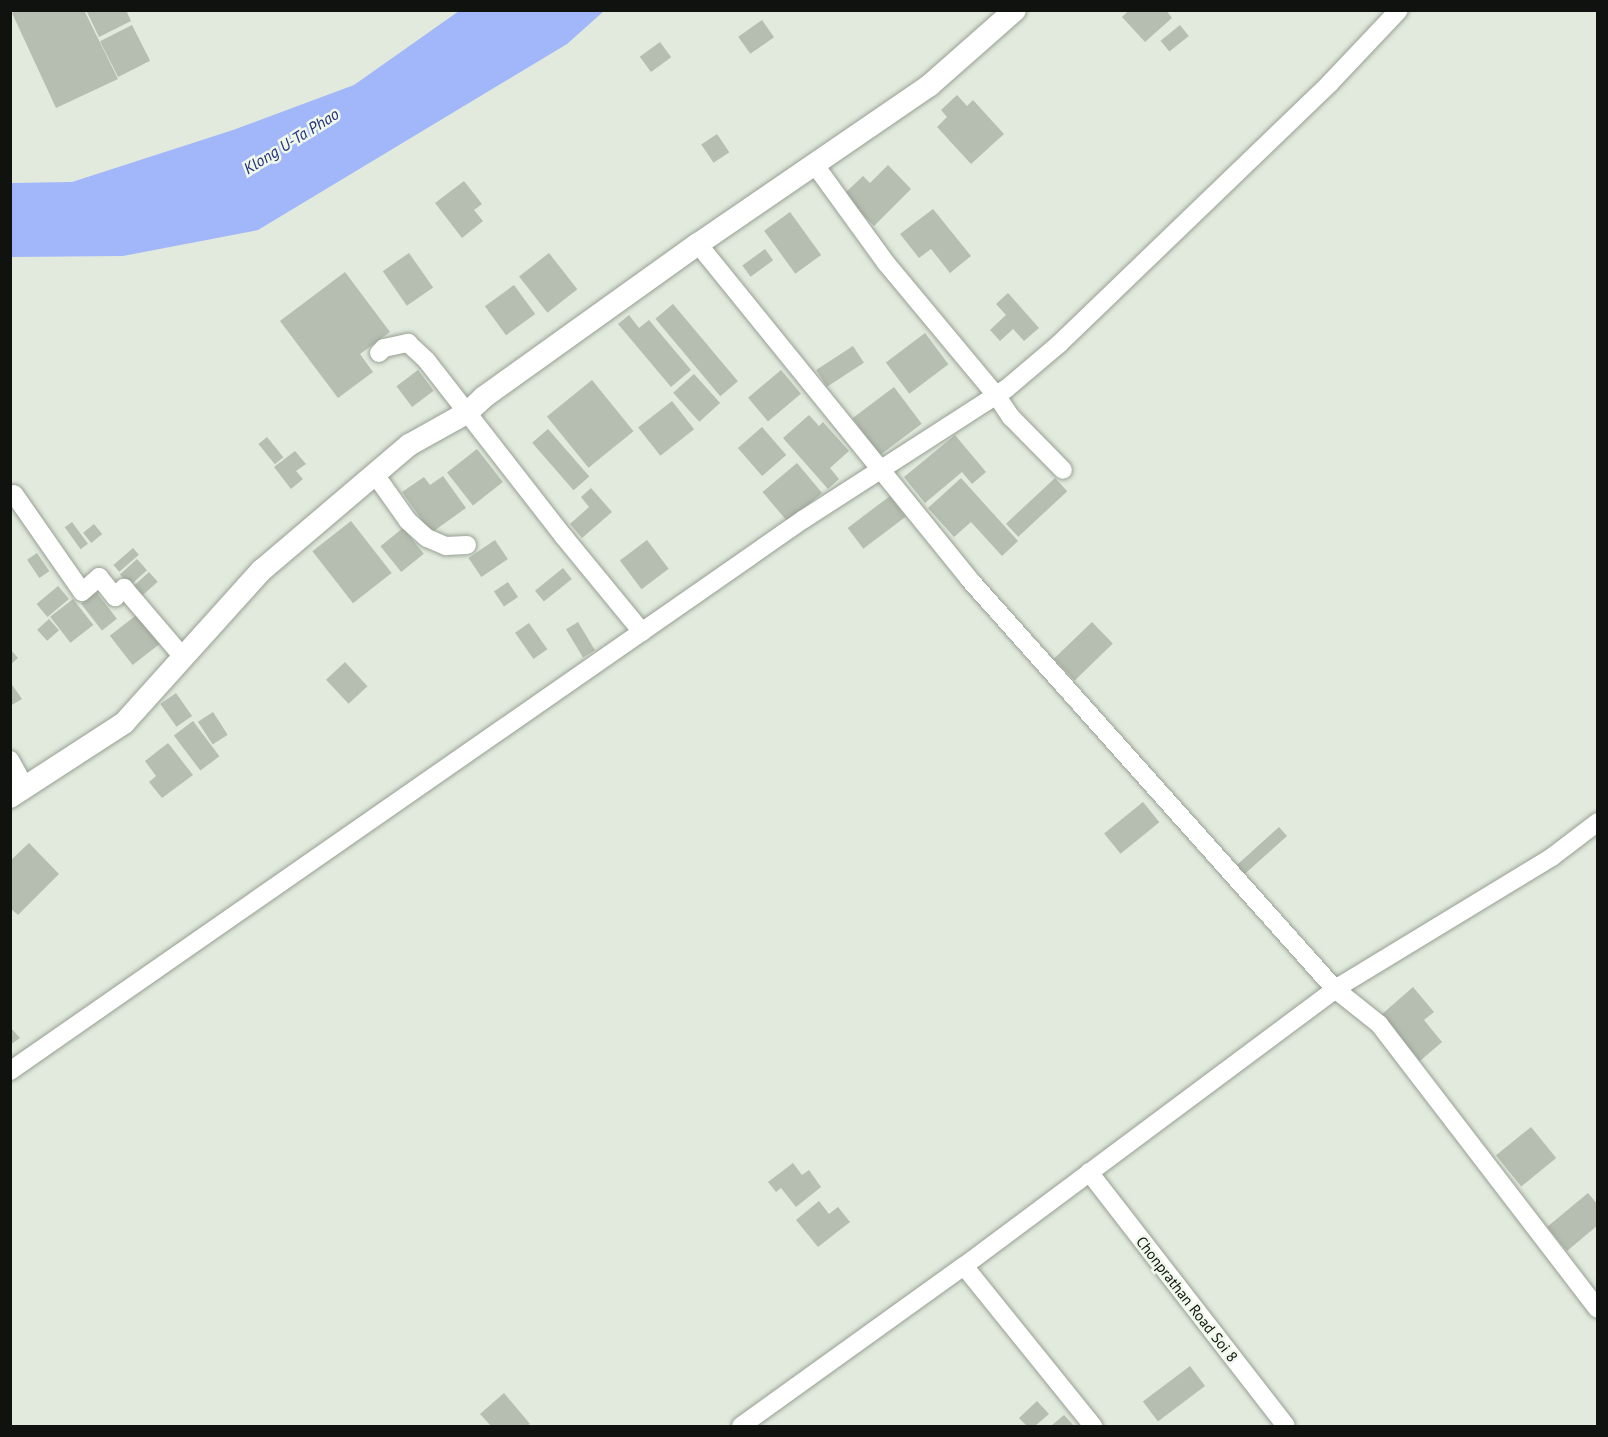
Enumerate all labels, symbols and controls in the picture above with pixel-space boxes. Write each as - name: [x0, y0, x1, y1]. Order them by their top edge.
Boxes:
- water label: Klong U-Ta Phao: [240, 104, 342, 178]
- street label: Chonprathan Road Soi 8: [1132, 1233, 1242, 1365]

